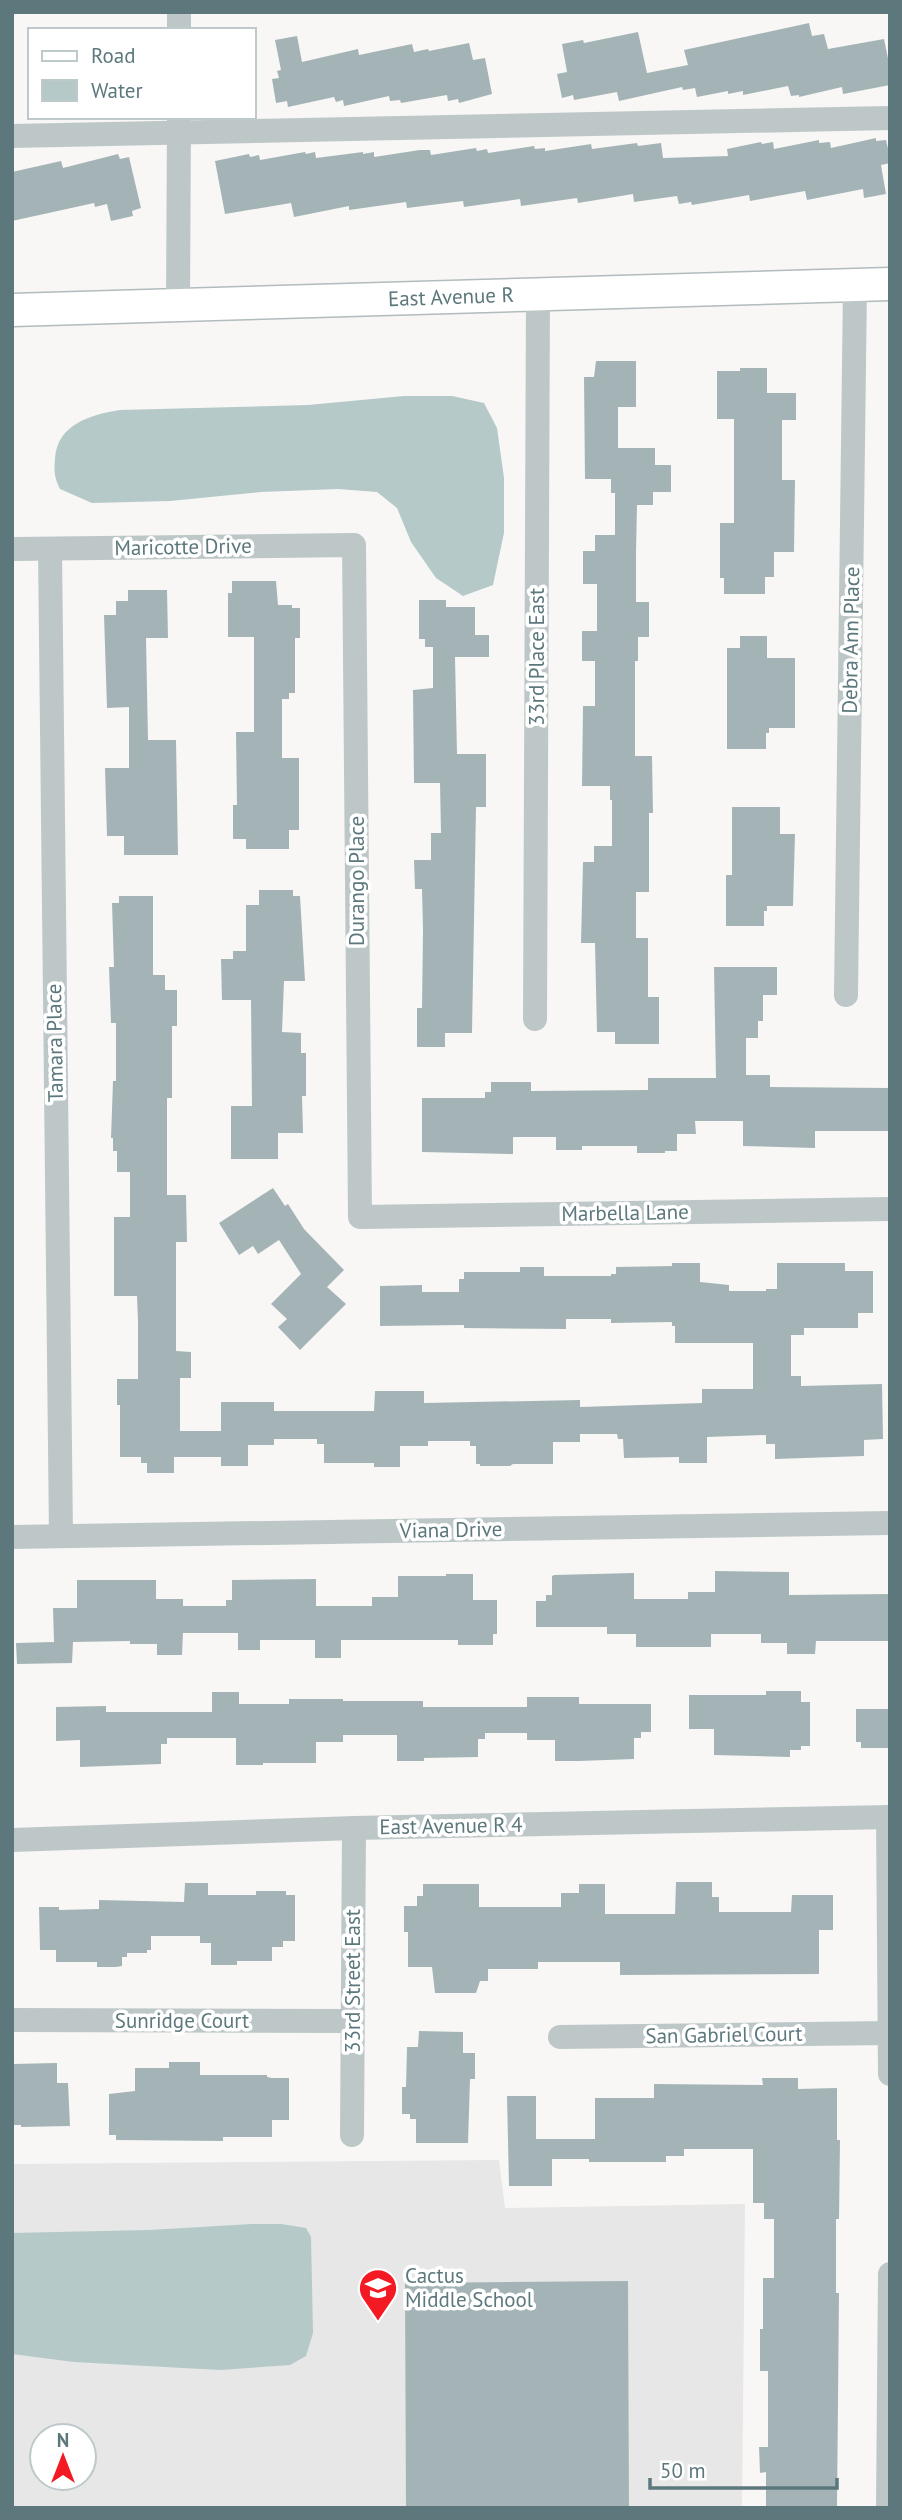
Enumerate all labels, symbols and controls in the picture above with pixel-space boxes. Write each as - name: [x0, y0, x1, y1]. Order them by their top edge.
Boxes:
- legend: [28, 28, 256, 119]
- text: Road: [91, 42, 135, 69]
- text: Water: [91, 77, 143, 104]
- street label: East Avenue R: [387, 281, 515, 312]
- street label: Maricotte Drive: [114, 532, 252, 561]
- street label: Debra Ann Place: [836, 566, 865, 714]
- street label: 33rd Place East: [523, 588, 550, 726]
- street label: Durango Place: [343, 816, 370, 946]
- street label: Tamara Place: [40, 984, 69, 1102]
- street label: Marbella Lane: [561, 1198, 689, 1227]
- street label: Viana Drive: [398, 1515, 502, 1544]
- street label: East Avenue R 4: [379, 1811, 523, 1840]
- street label: 33rd Street East: [339, 1909, 366, 2053]
- street label: Sunridge Court: [115, 2007, 249, 2034]
- street label: San Gabriel Court: [645, 2020, 803, 2049]
- place label: Cactus Middle School: [405, 2262, 533, 2313]
- school or university icon: Cactus Middle School: [357, 2267, 399, 2322]
- north arrow: [28, 2422, 98, 2492]
- text: N: [57, 2428, 69, 2452]
- scale bar: [650, 2446, 837, 2490]
- text: 50 m: [660, 2457, 706, 2484]

